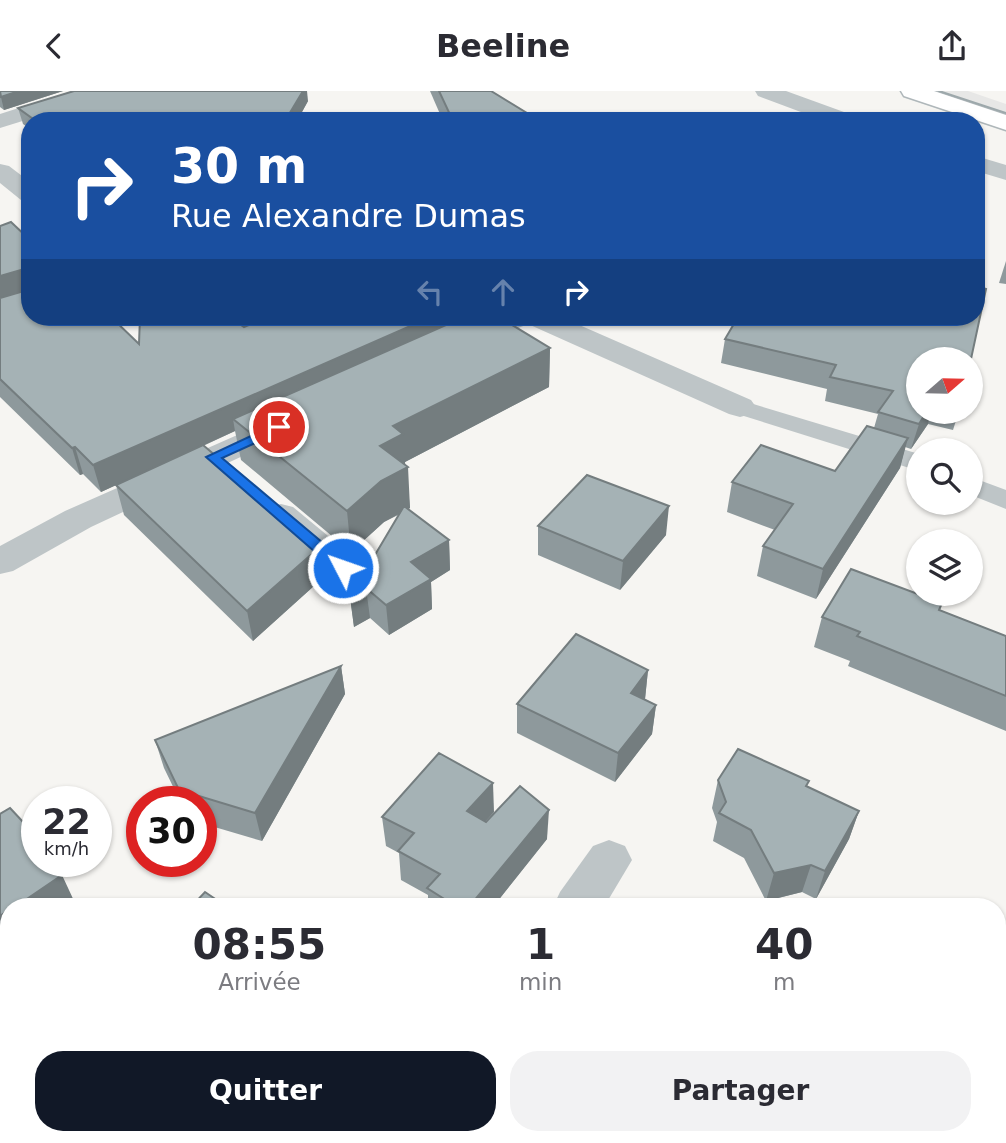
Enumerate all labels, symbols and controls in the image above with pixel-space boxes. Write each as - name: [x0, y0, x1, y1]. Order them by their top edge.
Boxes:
- icon: back: [35, 27, 73, 65]
- text: Beeline: [436, 27, 570, 65]
- icon: share: [933, 27, 971, 65]
- text: 30 m: [171, 138, 307, 195]
- icon: right: [56, 140, 147, 231]
- text: Rue Alexandre Dumas: [171, 197, 526, 235]
- icon: left: [411, 273, 449, 311]
- icon: ahead: [484, 273, 522, 311]
- icon: right: [557, 273, 595, 311]
- north arrow: [906, 347, 984, 423]
- map controls: [906, 347, 983, 606]
- pin: [249, 397, 309, 457]
- icon: arrive: [260, 408, 298, 446]
- button: search: [906, 438, 983, 515]
- button: layers: [906, 529, 983, 606]
- position arrow: [306, 531, 380, 605]
- speed limit sign: 30: [126, 786, 217, 877]
- text: 22: [42, 802, 91, 842]
- text: km/h: [44, 838, 89, 859]
- text: 08:55: [193, 920, 326, 969]
- text: 1: [526, 920, 555, 969]
- text: 40: [755, 920, 813, 969]
- text: Arrivée: [218, 969, 301, 995]
- text: min: [519, 969, 562, 995]
- text: m: [773, 969, 795, 995]
- button: Quitter: [35, 1051, 496, 1131]
- button: Partager: [510, 1051, 971, 1131]

